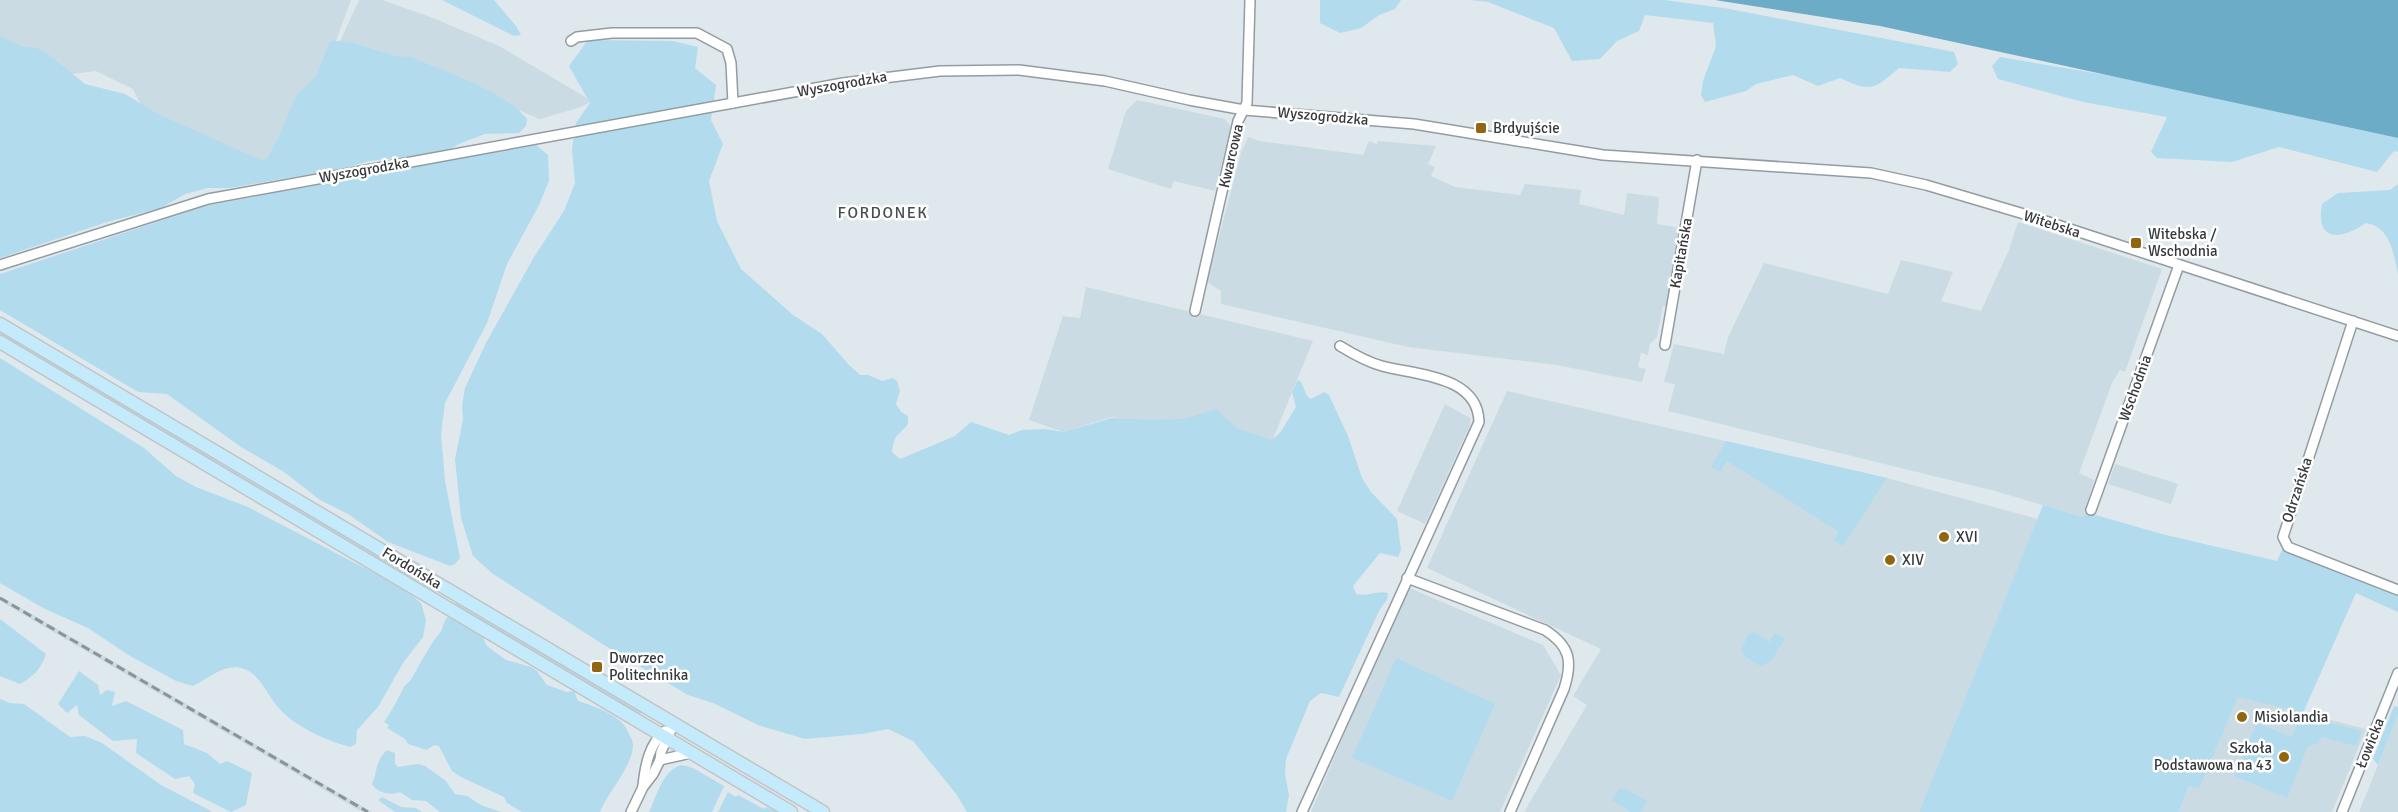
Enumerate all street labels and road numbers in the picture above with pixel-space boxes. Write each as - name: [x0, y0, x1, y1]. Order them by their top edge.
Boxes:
- street label: Wyszogrodzka: [795, 67, 889, 101]
- street label: Wyszogrodzka: [1277, 103, 1369, 129]
- street label: Kwarcowa: [1215, 122, 1247, 190]
- street label: Wyszogrodzka: [317, 153, 411, 187]
- street label: Witebska: [2021, 206, 2083, 242]
- street label: Kapitańska: [1666, 216, 1696, 290]
- street label: Wschodnia: [2115, 352, 2155, 424]
- street label: Odrzańska: [2278, 455, 2316, 525]
- street label: Fordońska: [379, 543, 445, 593]
- street label: Łowicka: [2352, 715, 2388, 771]

